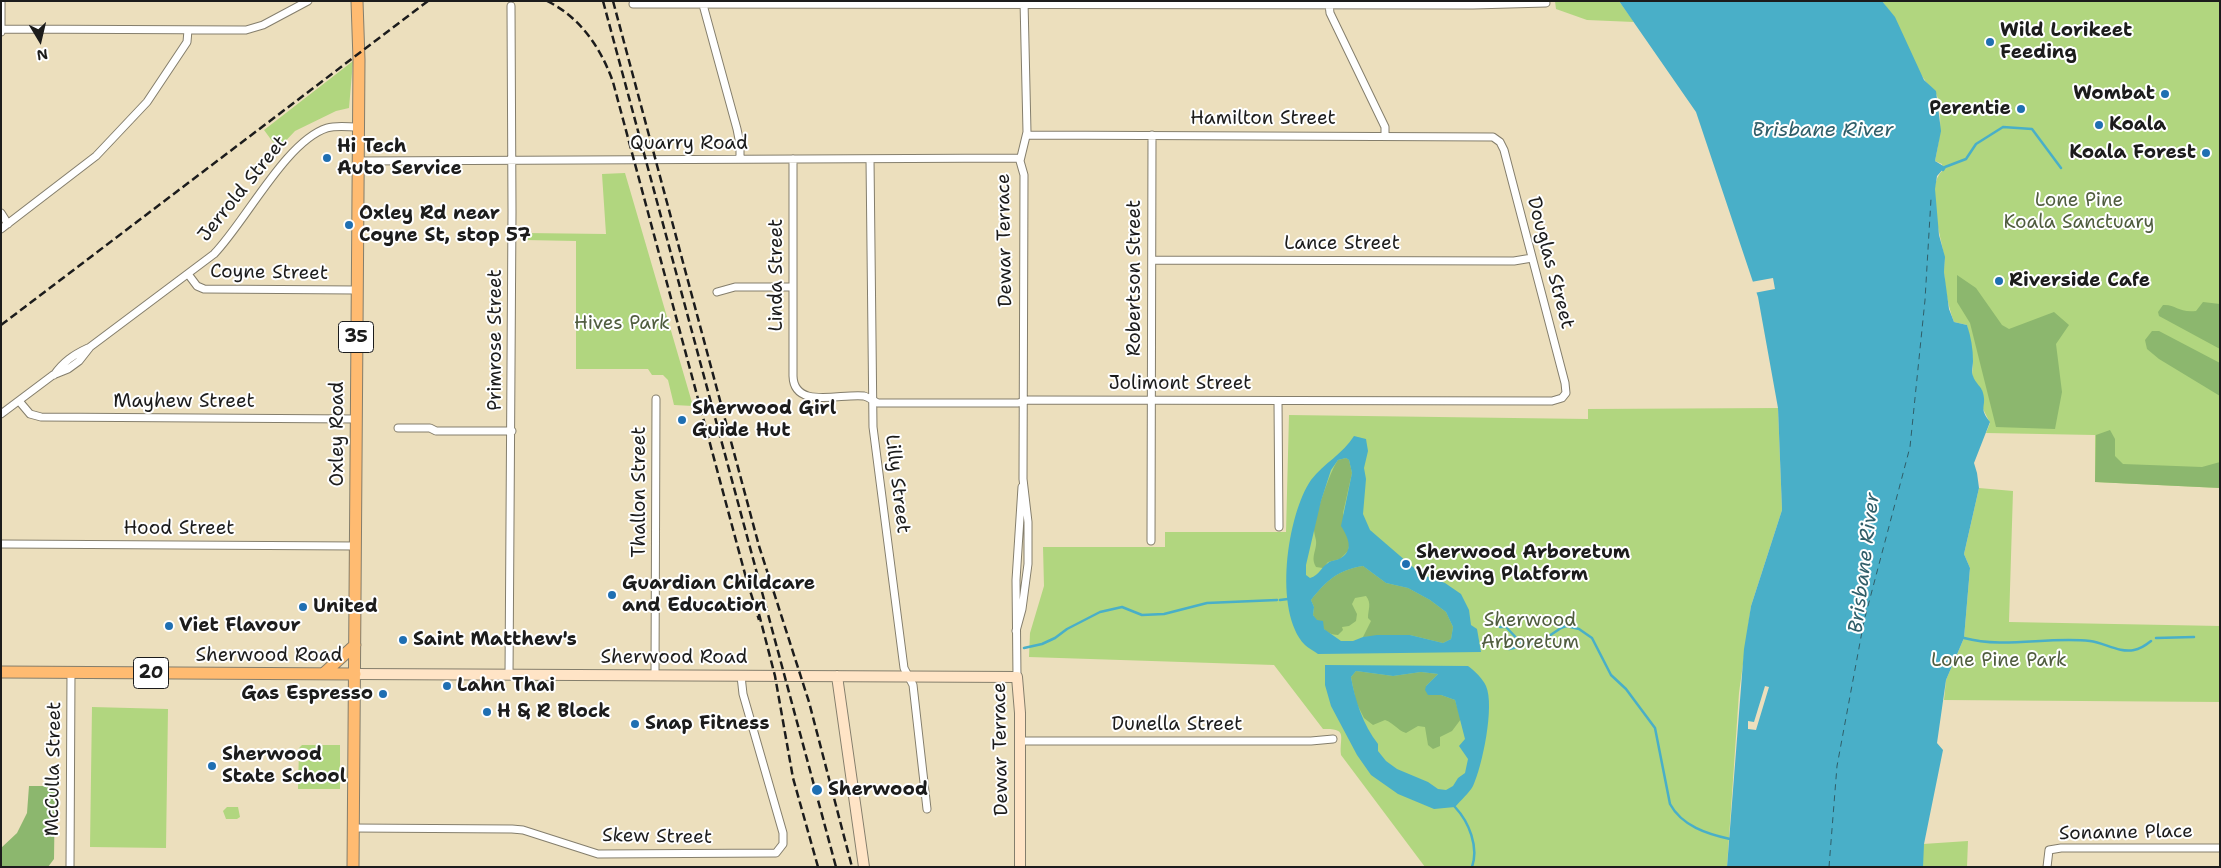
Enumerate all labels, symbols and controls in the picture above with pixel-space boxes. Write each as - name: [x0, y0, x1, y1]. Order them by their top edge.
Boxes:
- north arrow: [15, 15, 65, 65]
- place label: Wild Lorikeet Feeding: [2000, 20, 2132, 64]
- marker: Wild Lorikeet Feeding: [1984, 36, 1996, 48]
- text: N: [35, 45, 49, 65]
- place label: Wombat: [2073, 83, 2155, 105]
- marker: Wombat: [2159, 88, 2171, 100]
- place label: Perentie: [1929, 98, 2011, 120]
- marker: Perentie: [2015, 103, 2027, 115]
- street label: Hamilton Street: [1190, 108, 1336, 130]
- place label: Koala: [2109, 114, 2166, 136]
- water label: Brisbane River: [1752, 119, 1894, 143]
- marker: Koala: [2093, 119, 2105, 131]
- street label: Jerrold Street: [193, 132, 293, 246]
- street label: Quarry Road: [630, 133, 748, 155]
- place label: Hi Tech Auto Service: [337, 136, 462, 180]
- place label: Koala Forest: [2069, 142, 2196, 164]
- marker: Koala Forest: [2200, 147, 2212, 159]
- marker: Hi Tech Auto Service: [321, 152, 333, 164]
- street label: Dewar Terrace: [992, 173, 1018, 307]
- park label: Lone Pine Koala Sanctuary: [2004, 190, 2154, 234]
- street label: Douglas Street: [1521, 195, 1579, 331]
- street label: Robertson Street: [1124, 200, 1146, 356]
- place label: Oxley Rd near Coyne St, stop 57: [359, 203, 531, 247]
- marker: Oxley Rd near Coyne St, stop 57: [343, 219, 355, 231]
- street label: Linda Street: [766, 219, 788, 331]
- street label: Lance Street: [1284, 233, 1400, 255]
- street label: Coyne Street: [210, 261, 328, 285]
- street label: Primrose Street: [485, 269, 507, 411]
- place label: Riverside Cafe: [2009, 270, 2150, 292]
- marker: Riverside Cafe: [1993, 275, 2005, 287]
- park label: Hives Park: [574, 313, 670, 335]
- road number: 35: [338, 322, 374, 352]
- street label: Jolimont Street: [1108, 373, 1252, 395]
- street label: Oxley Road: [327, 381, 349, 487]
- street label: Mayhew Street: [113, 391, 255, 413]
- place label: Sherwood Girl Guide Hut: [692, 398, 836, 442]
- marker: Sherwood Girl Guide Hut: [676, 414, 688, 426]
- street label: Thallon Street: [629, 427, 651, 557]
- street label: Lilly Street: [880, 433, 914, 535]
- water label: Brisbane River: [1844, 491, 1886, 635]
- street label: Hood Street: [123, 518, 235, 540]
- place label: Sherwood Arboretum Viewing Platform: [1416, 542, 1630, 586]
- marker: Sherwood Arboretum Viewing Platform: [1400, 558, 1412, 570]
- place label: Guardian Childcare and Education: [622, 573, 815, 617]
- marker: Guardian Childcare and Education: [606, 589, 618, 601]
- place label: United: [313, 596, 378, 618]
- marker: United: [297, 601, 309, 613]
- park label: Sherwood Arboretum: [1481, 610, 1579, 654]
- place label: Viet Flavour: [179, 615, 301, 637]
- marker: Viet Flavour: [163, 620, 175, 632]
- place label: Saint Matthew's: [413, 629, 577, 651]
- marker: Saint Matthew's: [397, 634, 409, 646]
- street label: Sherwood Road: [196, 645, 342, 667]
- street label: Sherwood Road: [601, 647, 747, 669]
- park label: Lone Pine Park: [1931, 650, 2067, 672]
- road number: 20: [134, 658, 168, 688]
- place label: Lahn Thai: [457, 675, 555, 697]
- marker: Lahn Thai: [441, 680, 453, 692]
- street label: Dewar Terrace: [988, 682, 1014, 816]
- place label: Gas Espresso: [241, 683, 373, 705]
- marker: Gas Espresso: [377, 688, 389, 700]
- street label: McCulla Street: [41, 701, 67, 837]
- place label: H & R Block: [497, 701, 610, 723]
- marker: H & R Block: [481, 706, 493, 718]
- place label: Snap Fitness: [645, 713, 769, 735]
- street label: Dunella Street: [1111, 714, 1243, 736]
- marker: Snap Fitness: [629, 718, 641, 730]
- place label: Sherwood State School: [222, 744, 346, 788]
- marker: Sherwood State School: [206, 760, 218, 772]
- place label: Sherwood: [828, 779, 928, 801]
- marker: Sherwood: [810, 783, 824, 797]
- street label: Sonanne Place: [2059, 820, 2193, 846]
- street label: Skew Street: [602, 825, 712, 849]

